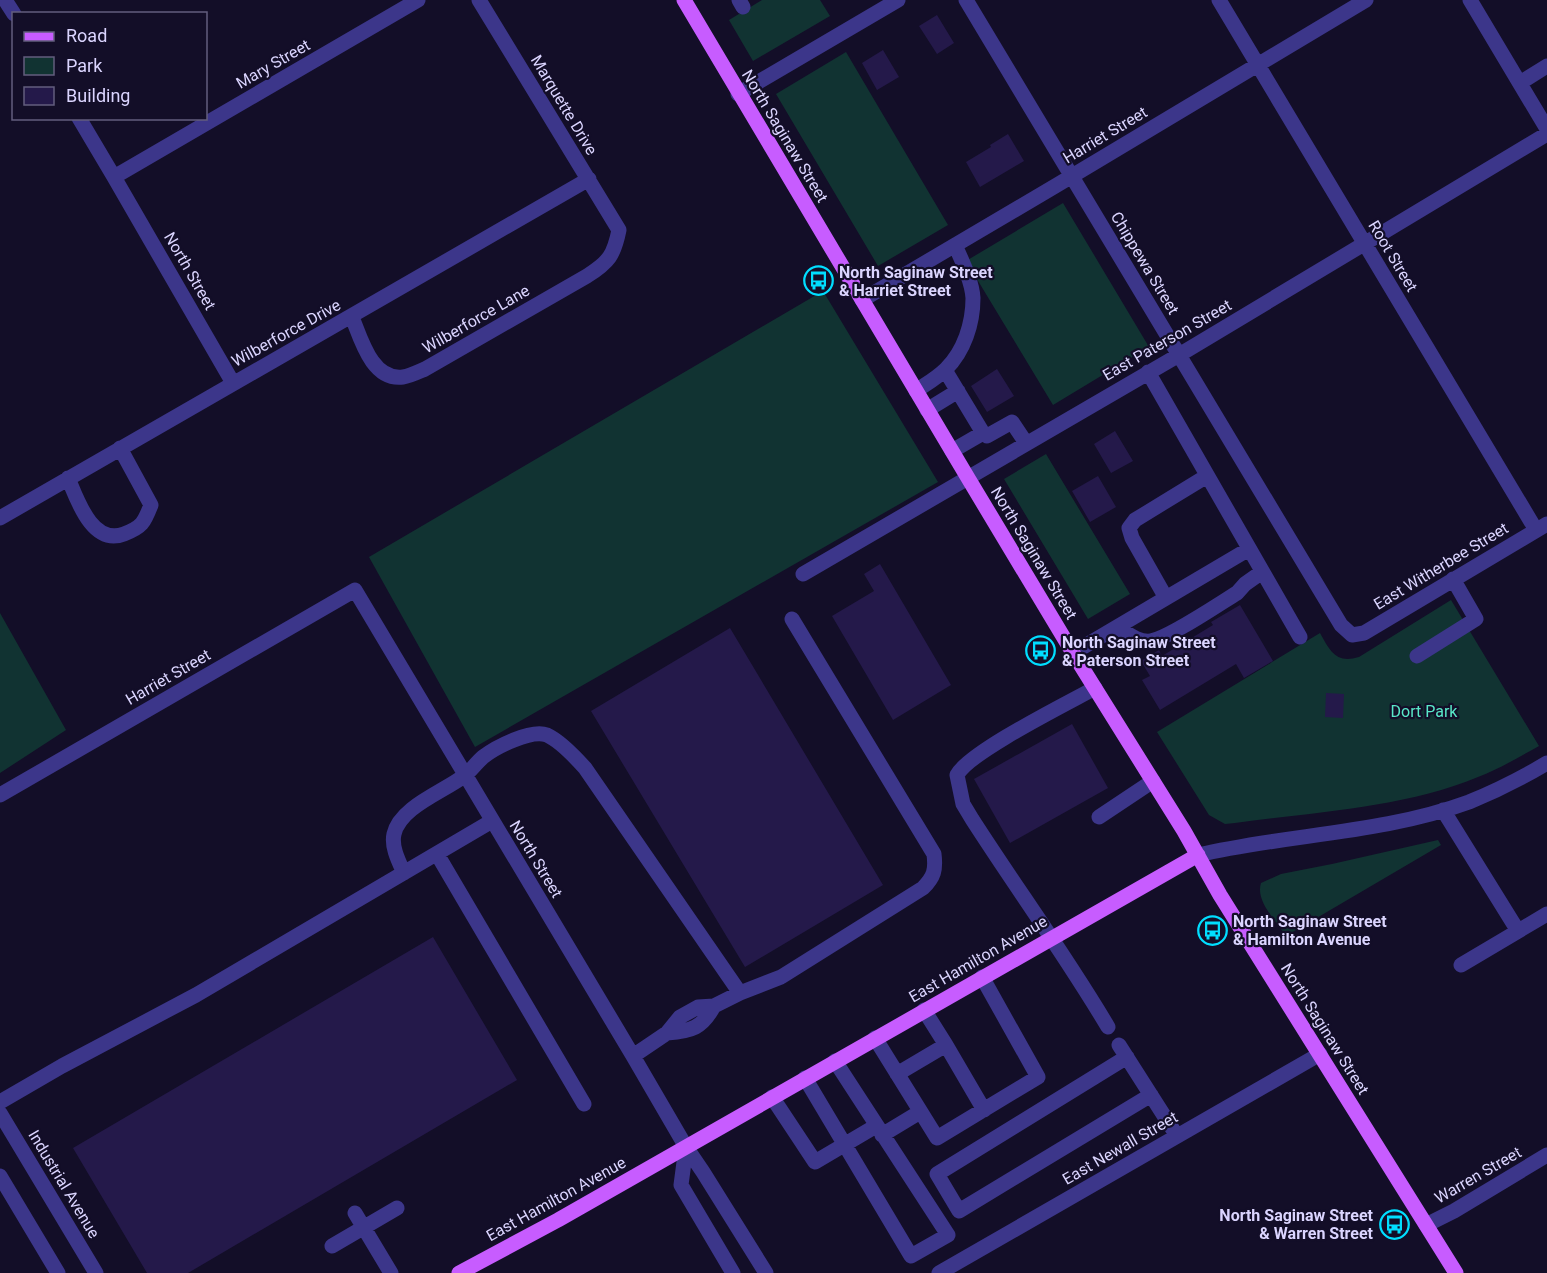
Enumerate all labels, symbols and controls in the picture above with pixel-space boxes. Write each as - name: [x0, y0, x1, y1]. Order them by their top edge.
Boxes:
- legend: [12, 12, 207, 120]
- text: Road: [66, 25, 107, 46]
- street label: Mary Street: [233, 35, 313, 93]
- street label: Marquette Drive: [527, 52, 601, 158]
- text: Park: [66, 55, 103, 76]
- street label: North Saginaw Street: [738, 66, 832, 206]
- text: Building: [66, 85, 130, 106]
- street label: Harriet Street: [1059, 102, 1151, 168]
- street label: Chippewa Street: [1107, 208, 1183, 318]
- street label: Root Street: [1364, 217, 1422, 295]
- street label: North Street: [160, 229, 220, 313]
- place label: North Saginaw Street & Harriet Street: [839, 263, 993, 300]
- bus stop icon: North Saginaw Street & Harriet Street: [802, 265, 834, 297]
- street label: Wilberforce Lane: [419, 281, 533, 357]
- street label: Wilberforce Drive: [228, 295, 344, 371]
- street label: East Paterson Street: [1099, 295, 1235, 385]
- street label: North Saginaw Street: [987, 483, 1081, 623]
- street label: East Witherbee Street: [1370, 518, 1512, 614]
- place label: North Saginaw Street & Paterson Street: [1062, 633, 1216, 670]
- bus stop icon: North Saginaw Street & Paterson Street: [1025, 635, 1057, 667]
- street label: Harriet Street: [122, 645, 214, 709]
- park label: Dort Park: [1391, 702, 1458, 721]
- street label: North Street: [506, 817, 566, 901]
- street label: East Hamilton Avenue: [905, 912, 1051, 1006]
- place label: North Saginaw Street & Hamilton Avenue: [1233, 912, 1387, 949]
- bus stop icon: North Saginaw Street & Hamilton Avenue: [1196, 914, 1228, 946]
- street label: North Saginaw Street: [1277, 960, 1373, 1098]
- street label: East Newall Street: [1059, 1107, 1181, 1189]
- street label: Industrial Avenue: [24, 1127, 104, 1241]
- street label: Warren Street: [1431, 1143, 1525, 1207]
- street label: East Hamilton Avenue: [483, 1153, 629, 1245]
- place label: North Saginaw Street & Warren Street: [1219, 1206, 1374, 1243]
- bus stop icon: North Saginaw Street & Warren Street: [1378, 1208, 1410, 1240]

